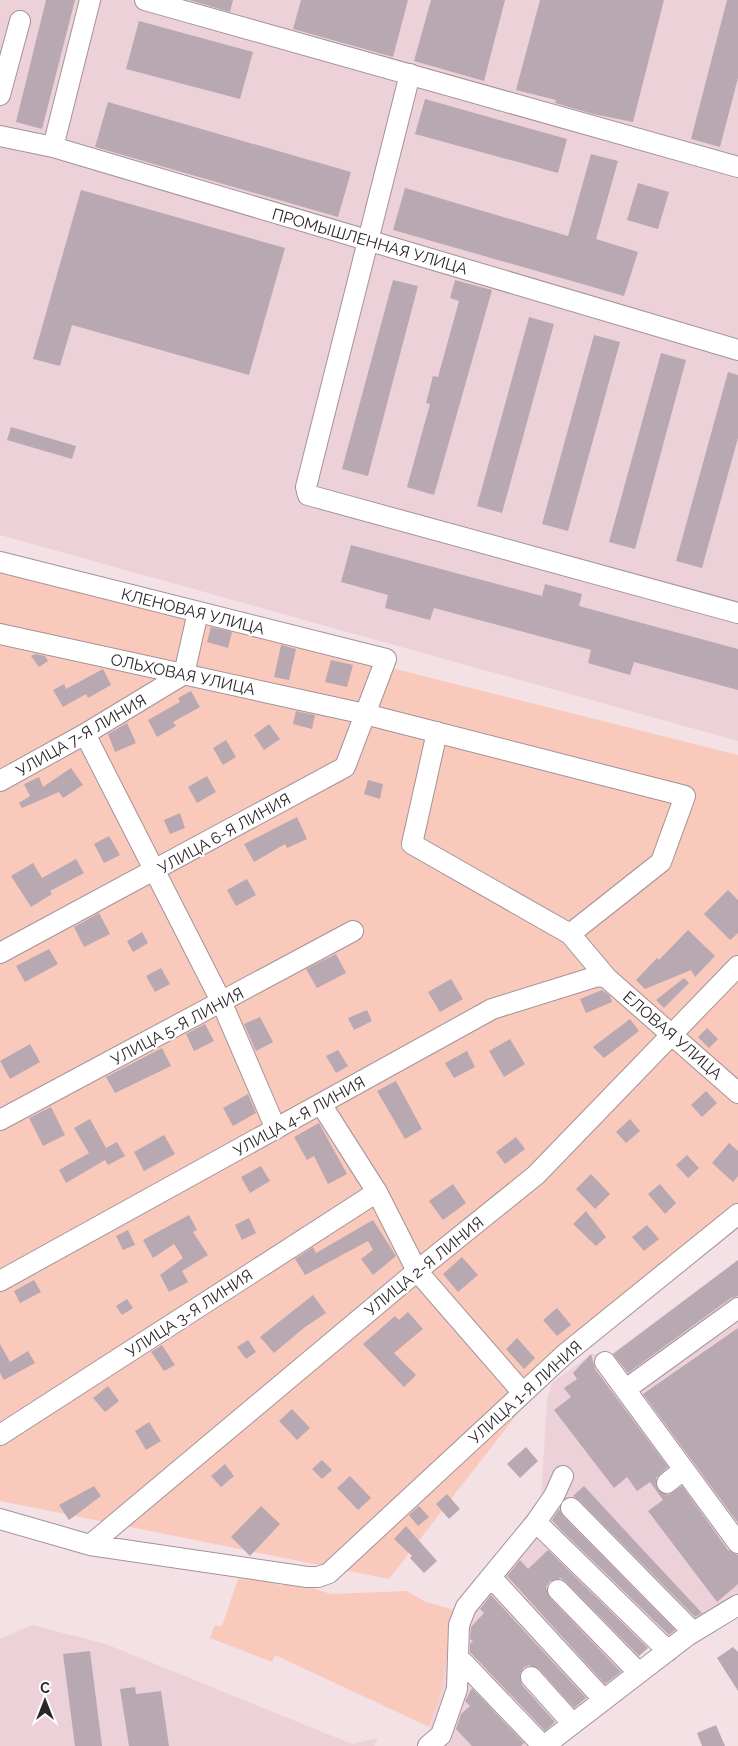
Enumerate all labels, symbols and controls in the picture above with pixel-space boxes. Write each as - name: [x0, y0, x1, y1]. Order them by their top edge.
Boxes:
- street label: ПРОМЫШЛЕННАЯ УЛИЦА: [270, 204, 470, 279]
- street label: КЛЕНОВАЯ УЛИЦА: [119, 584, 267, 639]
- street label: ОЛЬХОВАЯ УЛИЦА: [109, 650, 257, 699]
- street label: УЛИЦА 7-Я ЛИНИЯ: [13, 690, 150, 780]
- street label: УЛИЦА 6-Я ЛИНИЯ: [155, 789, 294, 878]
- street label: УЛИЦА 5-Я ЛИНИЯ: [108, 983, 247, 1069]
- street label: ЕЛОВАЯ УЛИЦА: [619, 987, 726, 1084]
- street label: УЛИЦА 4-Я ЛИНИЯ: [230, 1072, 368, 1160]
- street label: УЛИЦА 2-Я ЛИНИЯ: [361, 1213, 487, 1320]
- street label: УЛИЦА 3-Я ЛИНИЯ: [122, 1265, 256, 1361]
- street label: УЛИЦА 1-Я ЛИНИЯ: [465, 1337, 586, 1448]
- north arrow: [20, 1676, 70, 1726]
- text: С: [40, 1680, 50, 1696]

